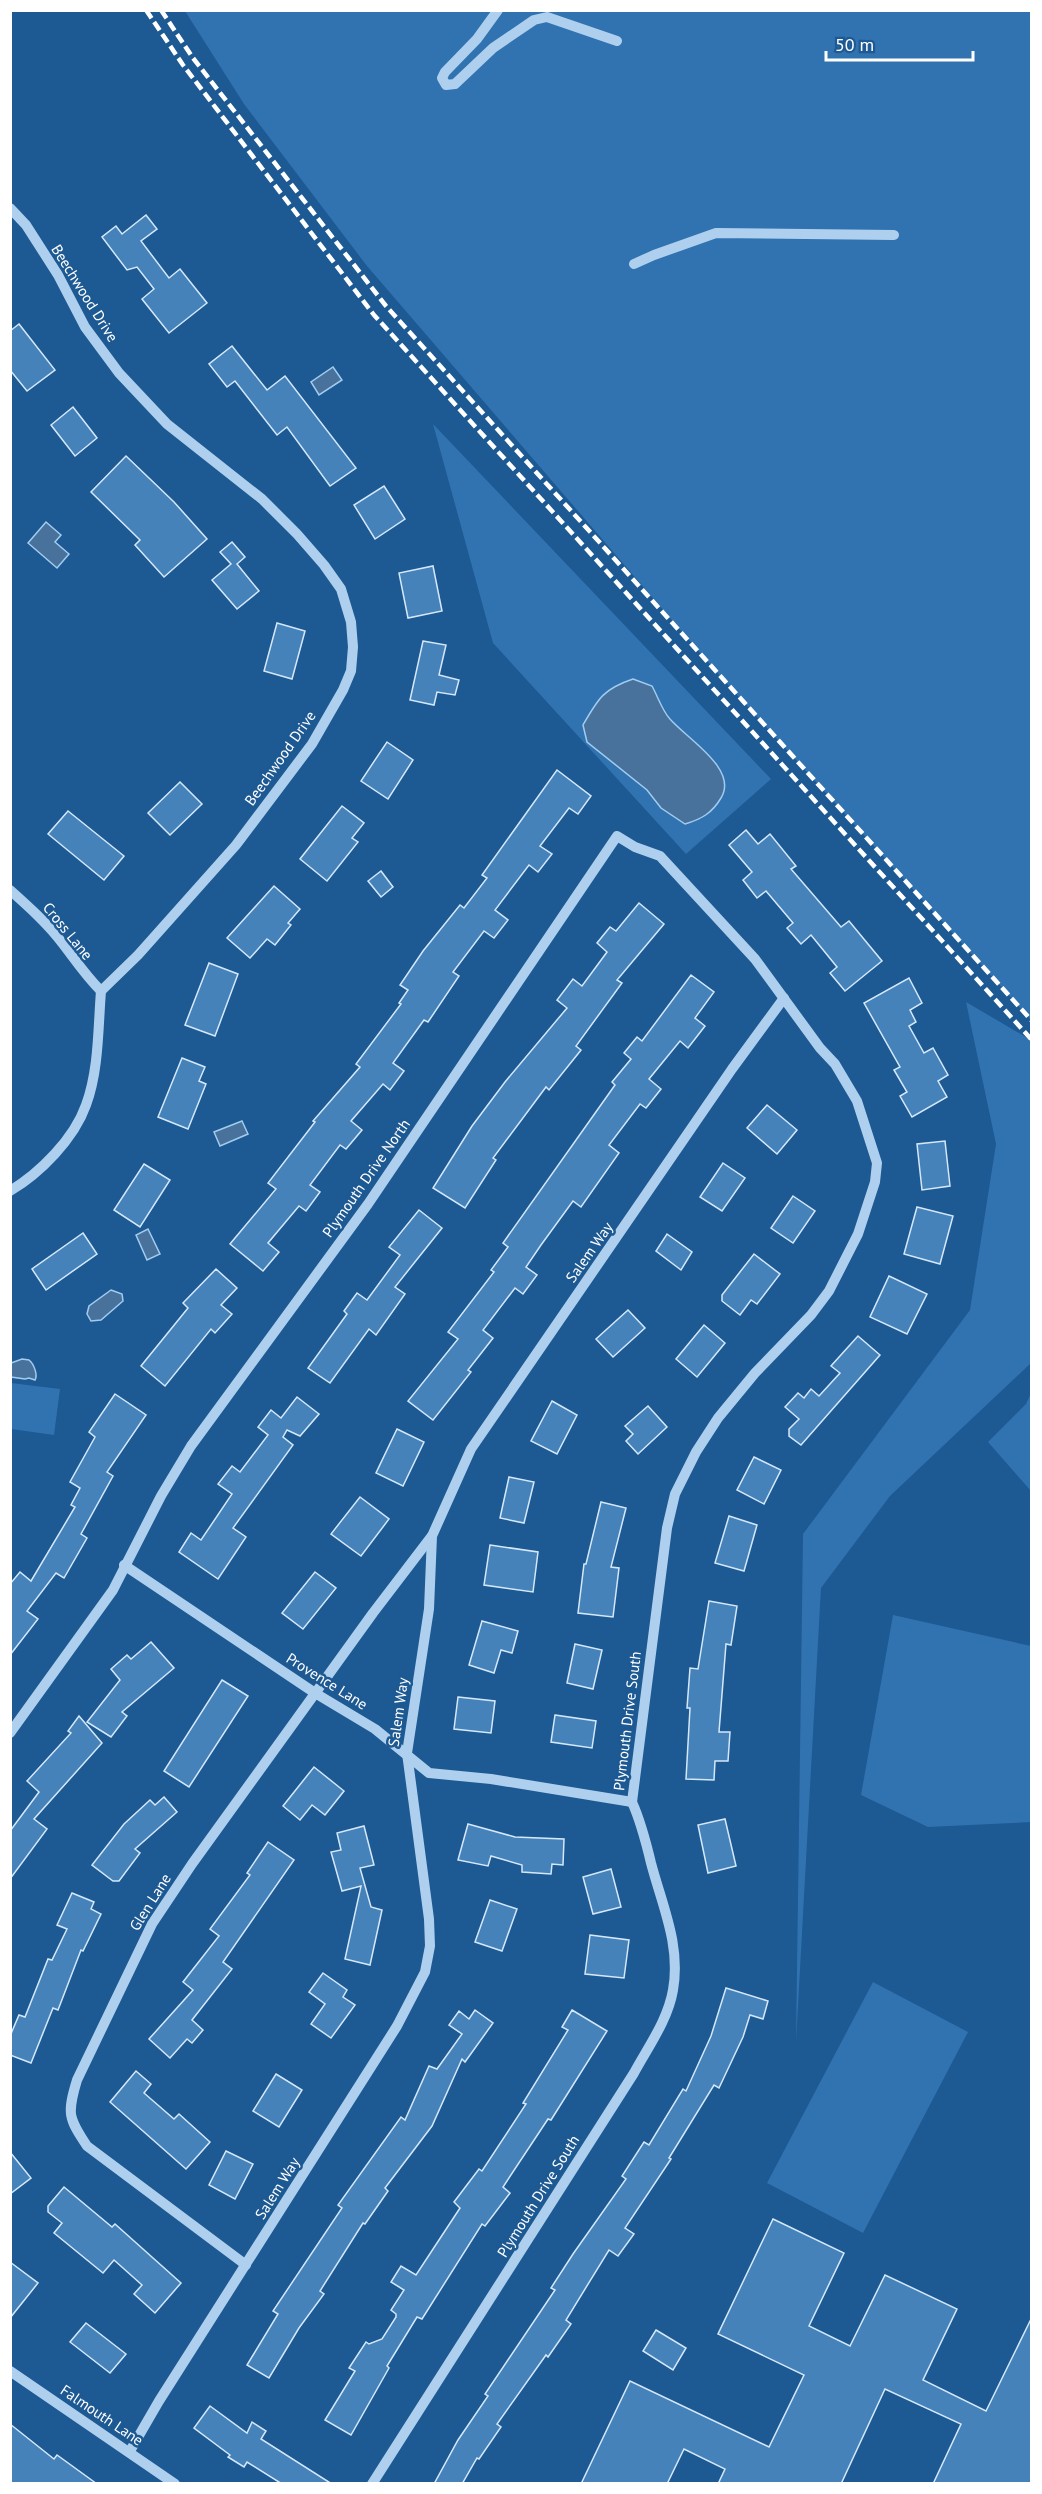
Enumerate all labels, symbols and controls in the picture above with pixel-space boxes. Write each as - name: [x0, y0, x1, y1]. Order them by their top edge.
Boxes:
- scale bar: [826, 24, 973, 62]
- text: 50 m: [835, 33, 874, 56]
- street label: Beechwood Drive: [47, 241, 123, 345]
- street label: Beechwood Drive: [240, 707, 320, 809]
- street label: Cross Lane: [39, 898, 97, 964]
- street label: Plymouth Drive North: [318, 1115, 414, 1241]
- street label: Salem Way: [561, 1218, 617, 1286]
- street label: Provence Lane: [283, 1648, 371, 1714]
- street label: Plymouth Drive South: [609, 1650, 645, 1792]
- street label: Salem Way: [384, 1676, 412, 1748]
- street label: Glen Lane: [125, 1870, 175, 1934]
- street label: Plymouth Drive South: [493, 2131, 583, 2261]
- street label: Salem Way: [251, 2153, 303, 2223]
- street label: Falmouth Lane: [57, 2380, 147, 2450]

